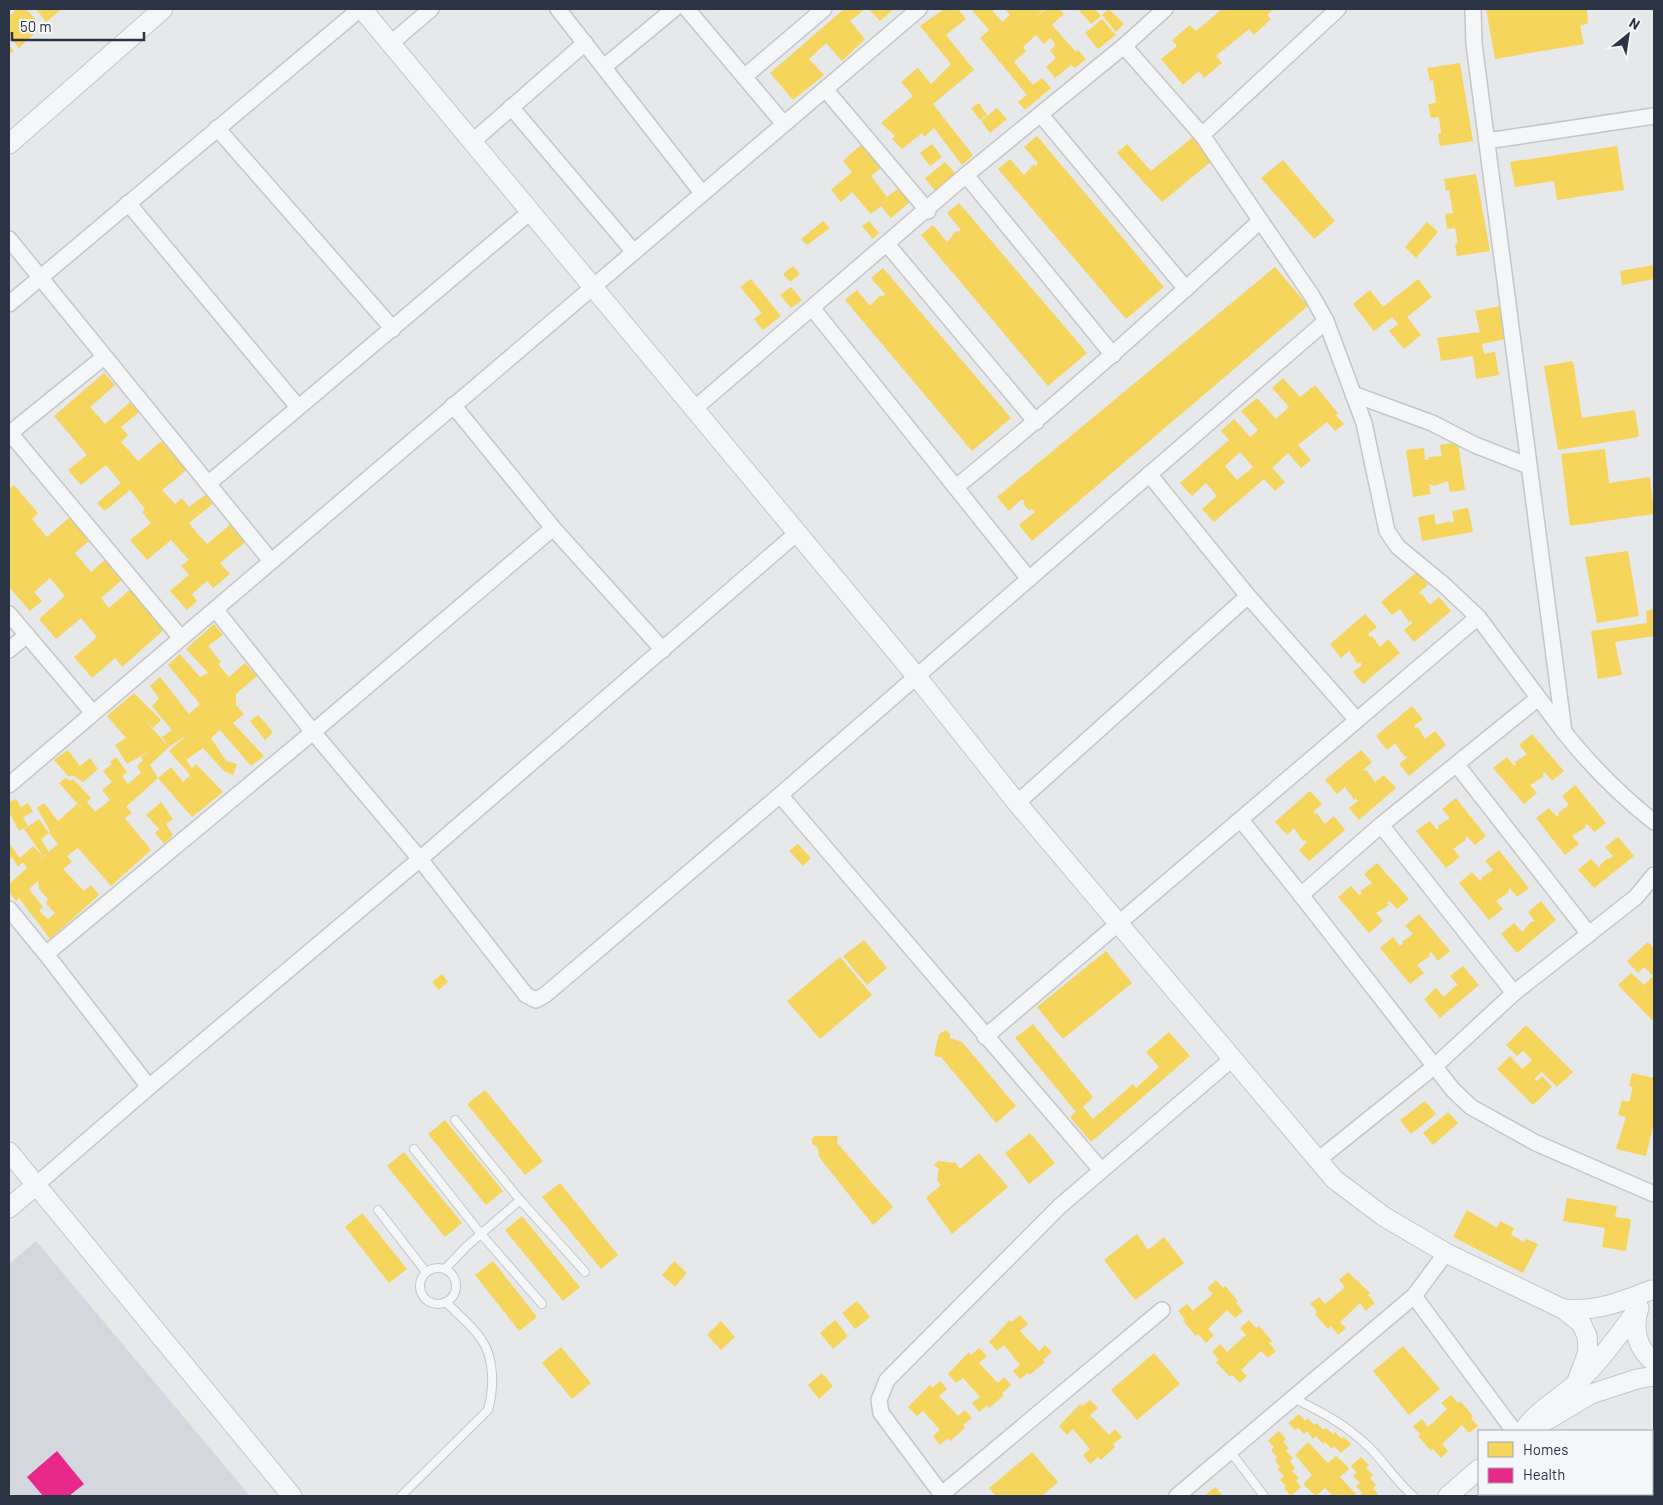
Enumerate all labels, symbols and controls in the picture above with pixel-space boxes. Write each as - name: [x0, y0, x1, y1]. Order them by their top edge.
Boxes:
- scale bar: [12, 10, 145, 42]
- north arrow: [1603, 10, 1653, 60]
- text: N: [1626, 14, 1643, 33]
- text: 50 m: [20, 17, 52, 35]
- legend: [1478, 1430, 1653, 1495]
- text: Homes: [1523, 1440, 1568, 1458]
- text: Health: [1523, 1465, 1565, 1483]

